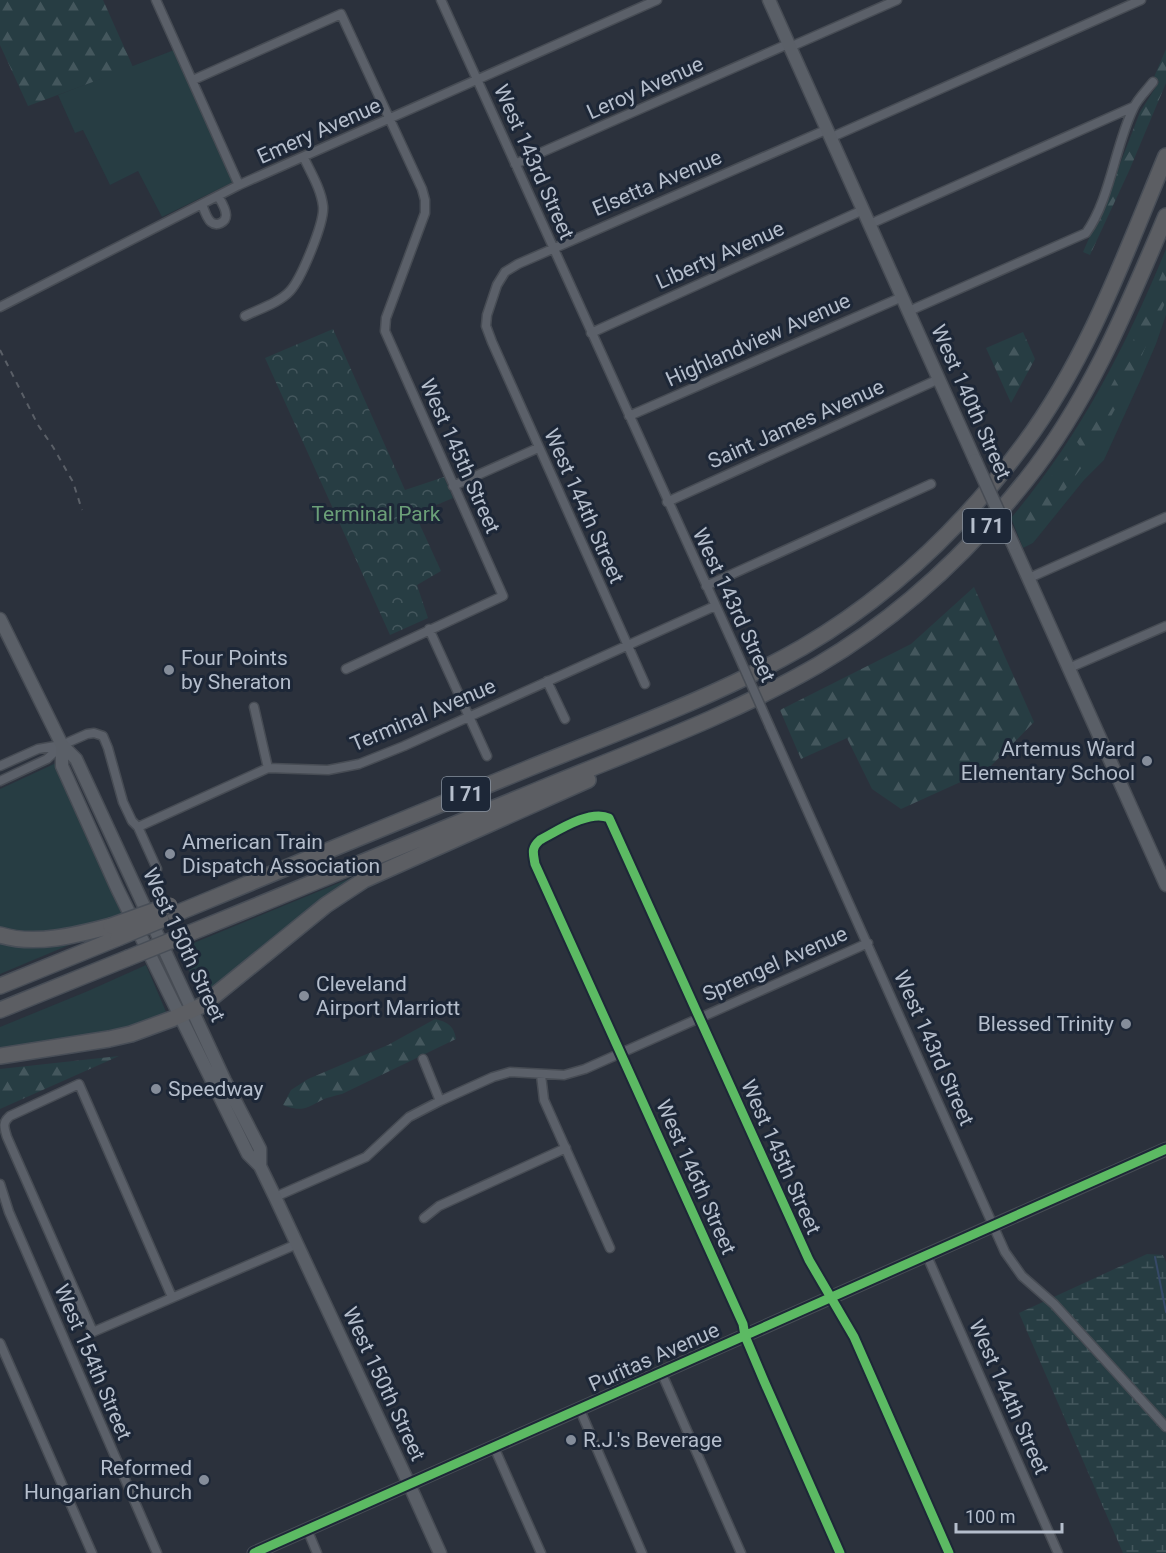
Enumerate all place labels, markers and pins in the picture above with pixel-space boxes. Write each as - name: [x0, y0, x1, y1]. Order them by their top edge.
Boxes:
- place label: Four Points by Sheraton: [181, 646, 291, 694]
- marker: Four Points by Sheraton: [162, 663, 176, 677]
- place label: Artemus Ward Elementary School: [961, 737, 1135, 785]
- marker: Artemus Ward Elementary School: [1140, 754, 1154, 768]
- place label: American Train Dispatch Association: [182, 830, 380, 878]
- marker: American Train Dispatch Association: [163, 847, 177, 861]
- place label: Cleveland Airport Marriott: [316, 972, 460, 1020]
- marker: Cleveland Airport Marriott: [297, 989, 311, 1003]
- place label: Blessed Trinity: [978, 1012, 1114, 1036]
- marker: Blessed Trinity: [1119, 1017, 1133, 1031]
- place label: Speedway: [168, 1077, 263, 1101]
- marker: Speedway: [149, 1082, 163, 1096]
- place label: R.J.'s Beverage: [583, 1428, 722, 1452]
- marker: R.J.'s Beverage: [564, 1433, 578, 1447]
- place label: Reformed Hungarian Church: [24, 1456, 192, 1504]
- marker: Reformed Hungarian Church: [197, 1473, 211, 1487]

